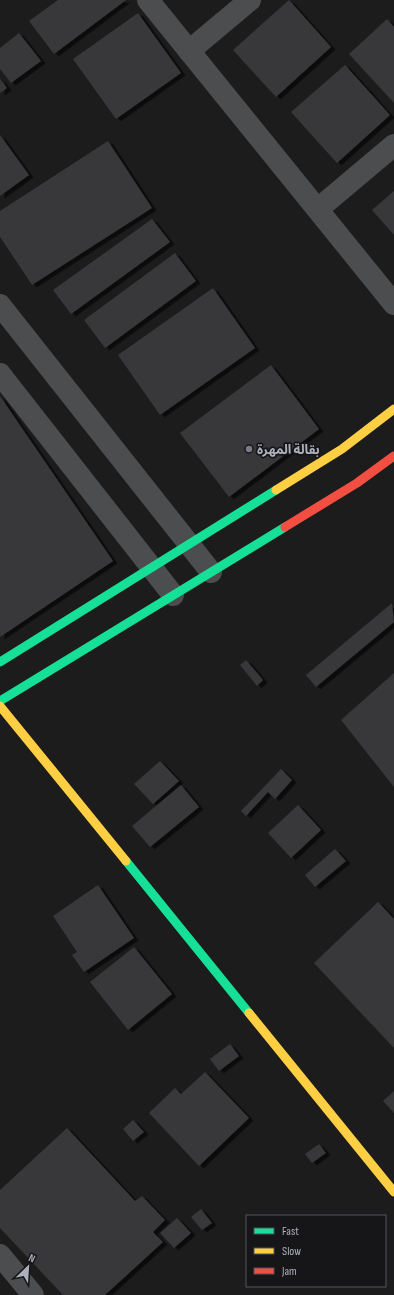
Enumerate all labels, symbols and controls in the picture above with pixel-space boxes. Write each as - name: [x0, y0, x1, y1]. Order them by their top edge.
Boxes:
- place label: بقالة المهرة: [257, 442, 320, 458]
- marker: بقالة المهرة: [244, 444, 254, 454]
- legend: [246, 1215, 386, 1287]
- text: Fast: [282, 1224, 299, 1239]
- text: Slow: [282, 1244, 301, 1259]
- north arrow: [8, 1247, 48, 1287]
- text: N: [27, 1251, 38, 1266]
- text: Jam: [281, 1264, 297, 1279]

